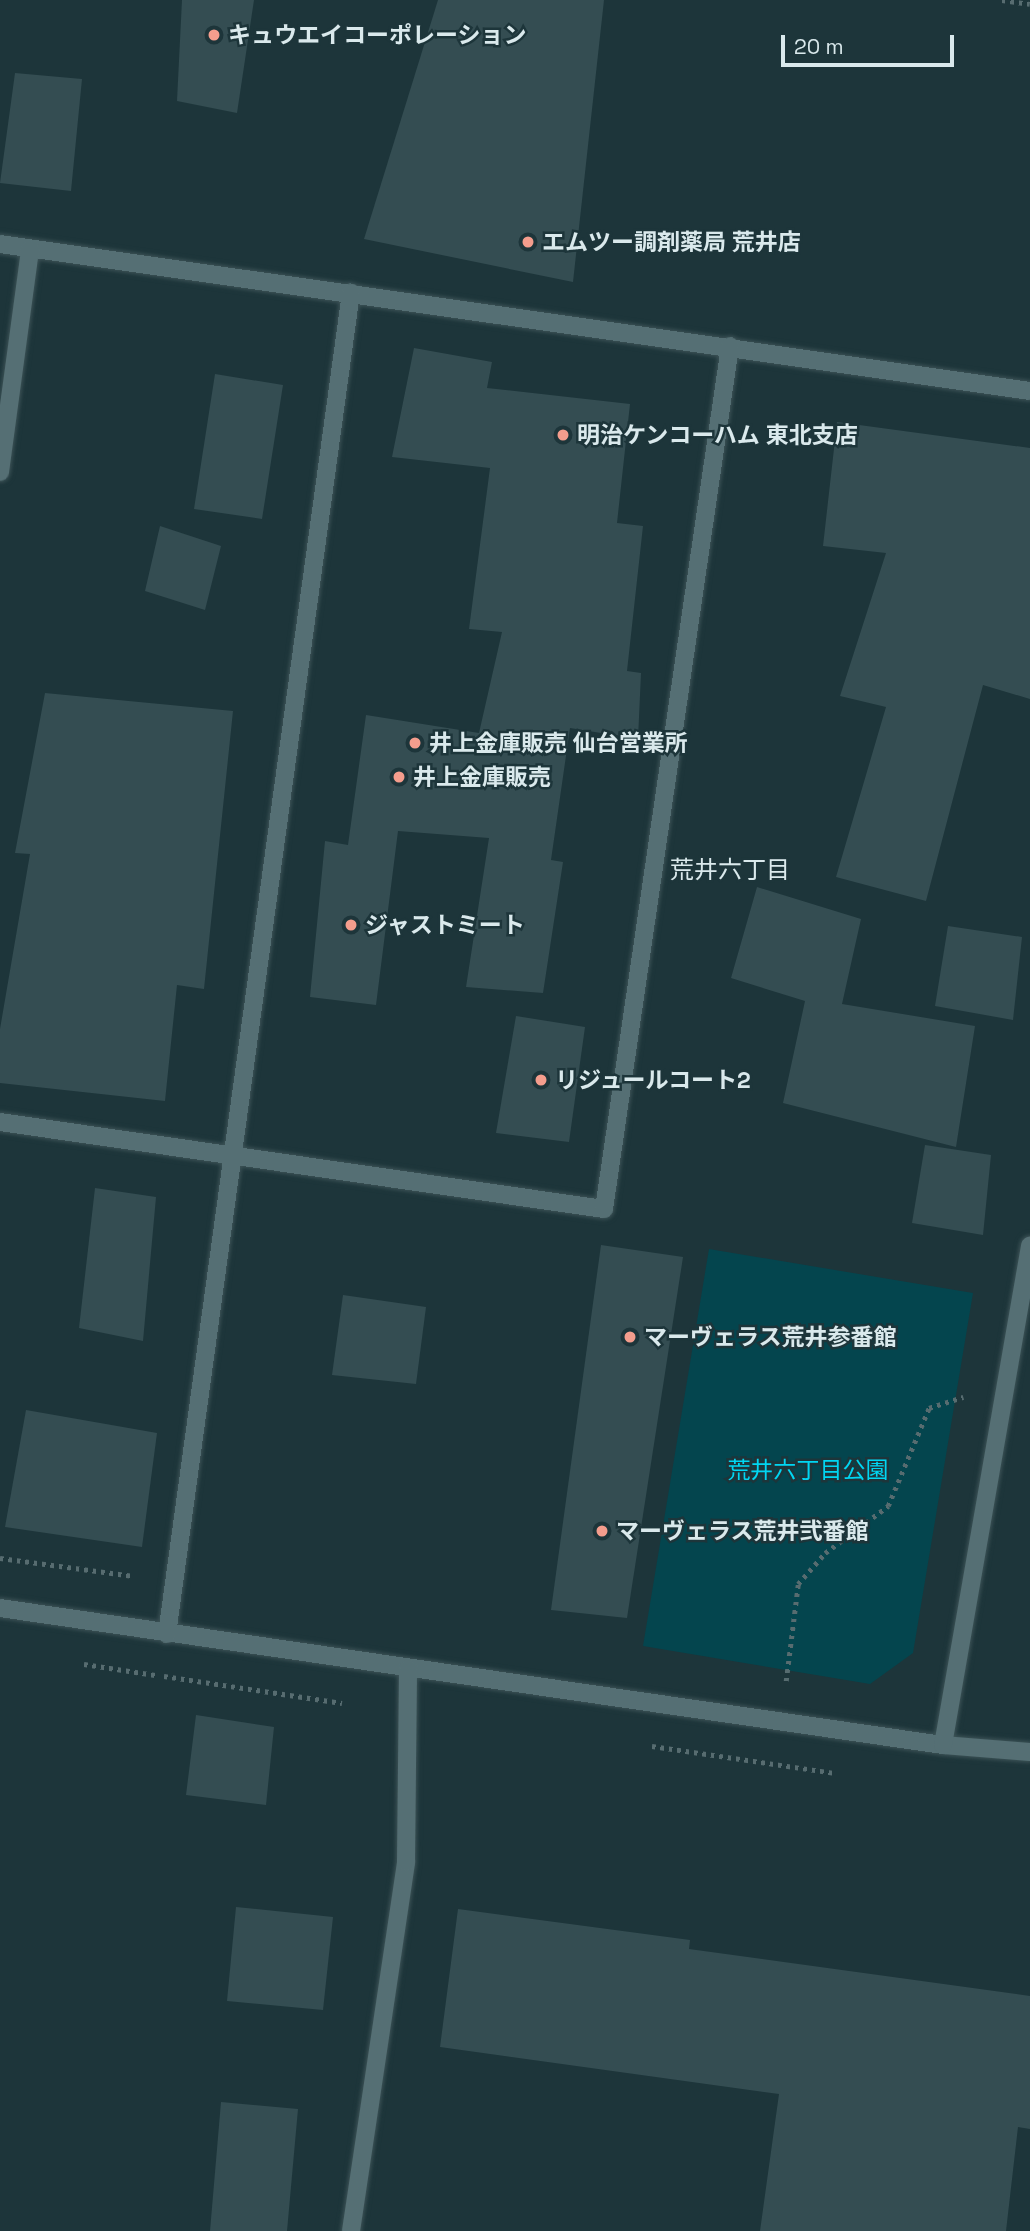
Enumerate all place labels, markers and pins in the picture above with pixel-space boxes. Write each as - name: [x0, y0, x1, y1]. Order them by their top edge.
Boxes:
- place label: キュウエイコーポレーション: [228, 21, 527, 49]
- marker: キュウエイコーポレーション: [206, 27, 222, 43]
- place label: エムツー調剤薬局 荒井店: [542, 228, 801, 256]
- marker: エムツー調剤薬局 荒井店: [520, 234, 536, 250]
- place label: 明治ケンコーハム 東北支店: [577, 421, 859, 449]
- marker: 明治ケンコーハム 東北支店: [555, 427, 571, 443]
- place label: 井上金庫販売 仙台営業所: [429, 729, 688, 757]
- marker: 井上金庫販売 仙台営業所: [407, 735, 423, 751]
- place label: 井上金庫販売: [413, 763, 551, 791]
- marker: 井上金庫販売: [391, 769, 407, 785]
- place label: ジャストミート: [365, 911, 526, 939]
- marker: ジャストミート: [343, 917, 359, 933]
- place label: リジュールコート2: [555, 1066, 753, 1094]
- marker: リジュールコート2: [533, 1072, 549, 1088]
- place label: マーヴェラス荒井参番館: [644, 1323, 897, 1351]
- marker: マーヴェラス荒井参番館: [622, 1329, 638, 1345]
- place label: マーヴェラス荒井弐番館: [616, 1517, 869, 1545]
- marker: マーヴェラス荒井弐番館: [594, 1523, 610, 1539]

